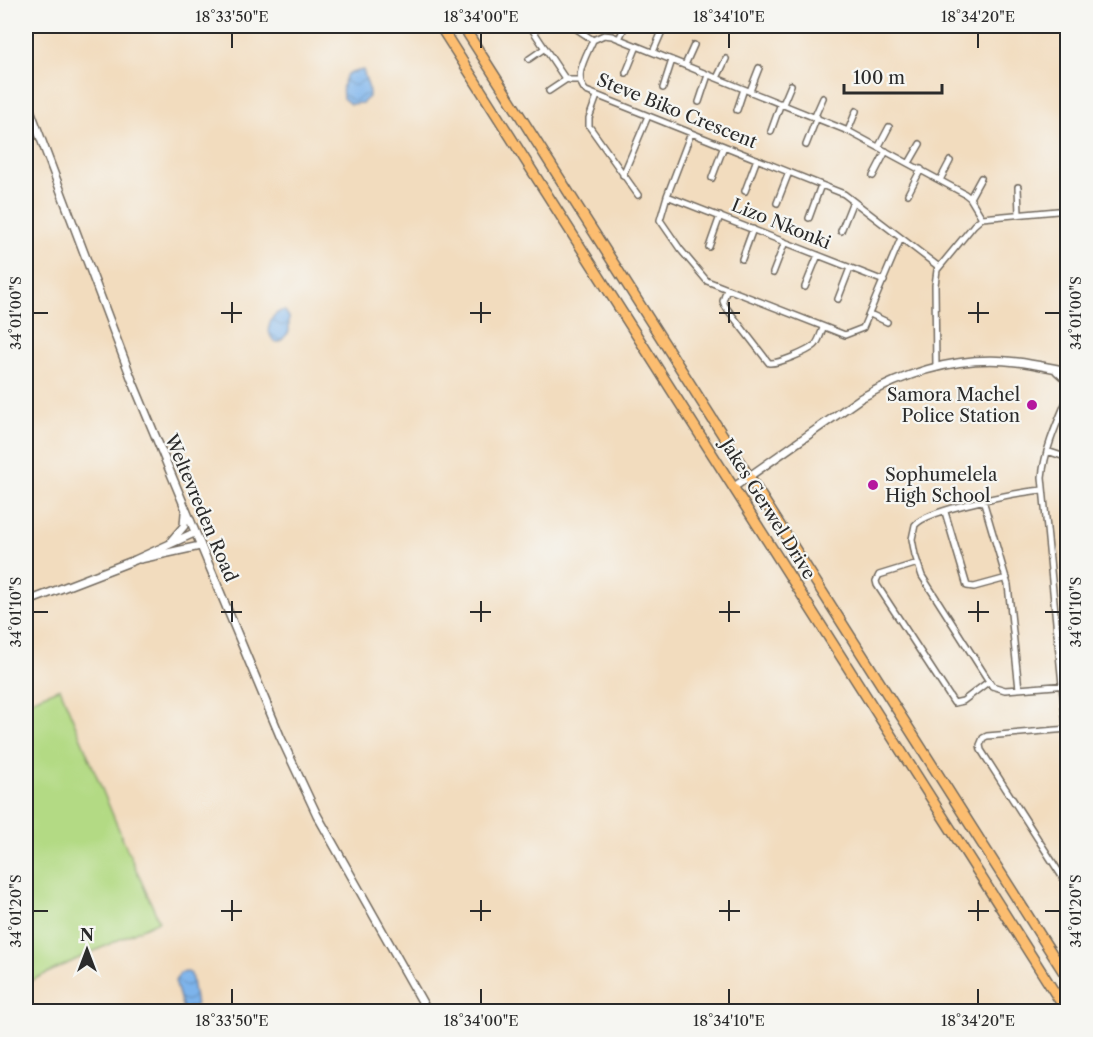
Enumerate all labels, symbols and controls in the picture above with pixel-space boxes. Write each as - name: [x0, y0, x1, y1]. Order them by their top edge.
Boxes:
- text: 18°33'50"E: [195, 7, 269, 26]
- text: 18°34'00"E: [443, 7, 519, 26]
- text: 18°34'10"E: [693, 7, 765, 26]
- text: 18°34'20"E: [941, 7, 1015, 26]
- scale bar: [844, 57, 942, 95]
- text: 100 m: [853, 67, 905, 89]
- street label: Steve Biko Crescent: [594, 69, 761, 153]
- street label: Lizo Nkonki: [728, 194, 834, 254]
- text: 34°01'00"S: [6, 276, 25, 350]
- text: 34°01'00"S: [1066, 276, 1085, 350]
- place label: Samora Machel Police Station: [887, 384, 1020, 427]
- marker: Samora Machel Police Station: [1025, 398, 1039, 412]
- street label: Weltevreden Road: [160, 430, 242, 585]
- street label: Jakes Gerwel Drive: [714, 432, 820, 583]
- place label: Sophumelela High School: [885, 464, 998, 507]
- marker: Sophumelela High School: [866, 478, 880, 492]
- text: 34°01'10"S: [6, 576, 25, 648]
- text: 34°01'10"S: [1066, 576, 1085, 648]
- text: 34°01'20"S: [6, 874, 25, 948]
- text: 34°01'20"S: [1066, 874, 1085, 948]
- north arrow: [57, 920, 117, 980]
- text: N: [80, 925, 94, 945]
- text: 18°33'50"E: [195, 1011, 269, 1030]
- text: 18°34'00"E: [443, 1011, 519, 1030]
- text: 18°34'10"E: [693, 1011, 765, 1030]
- text: 18°34'20"E: [941, 1011, 1015, 1030]

